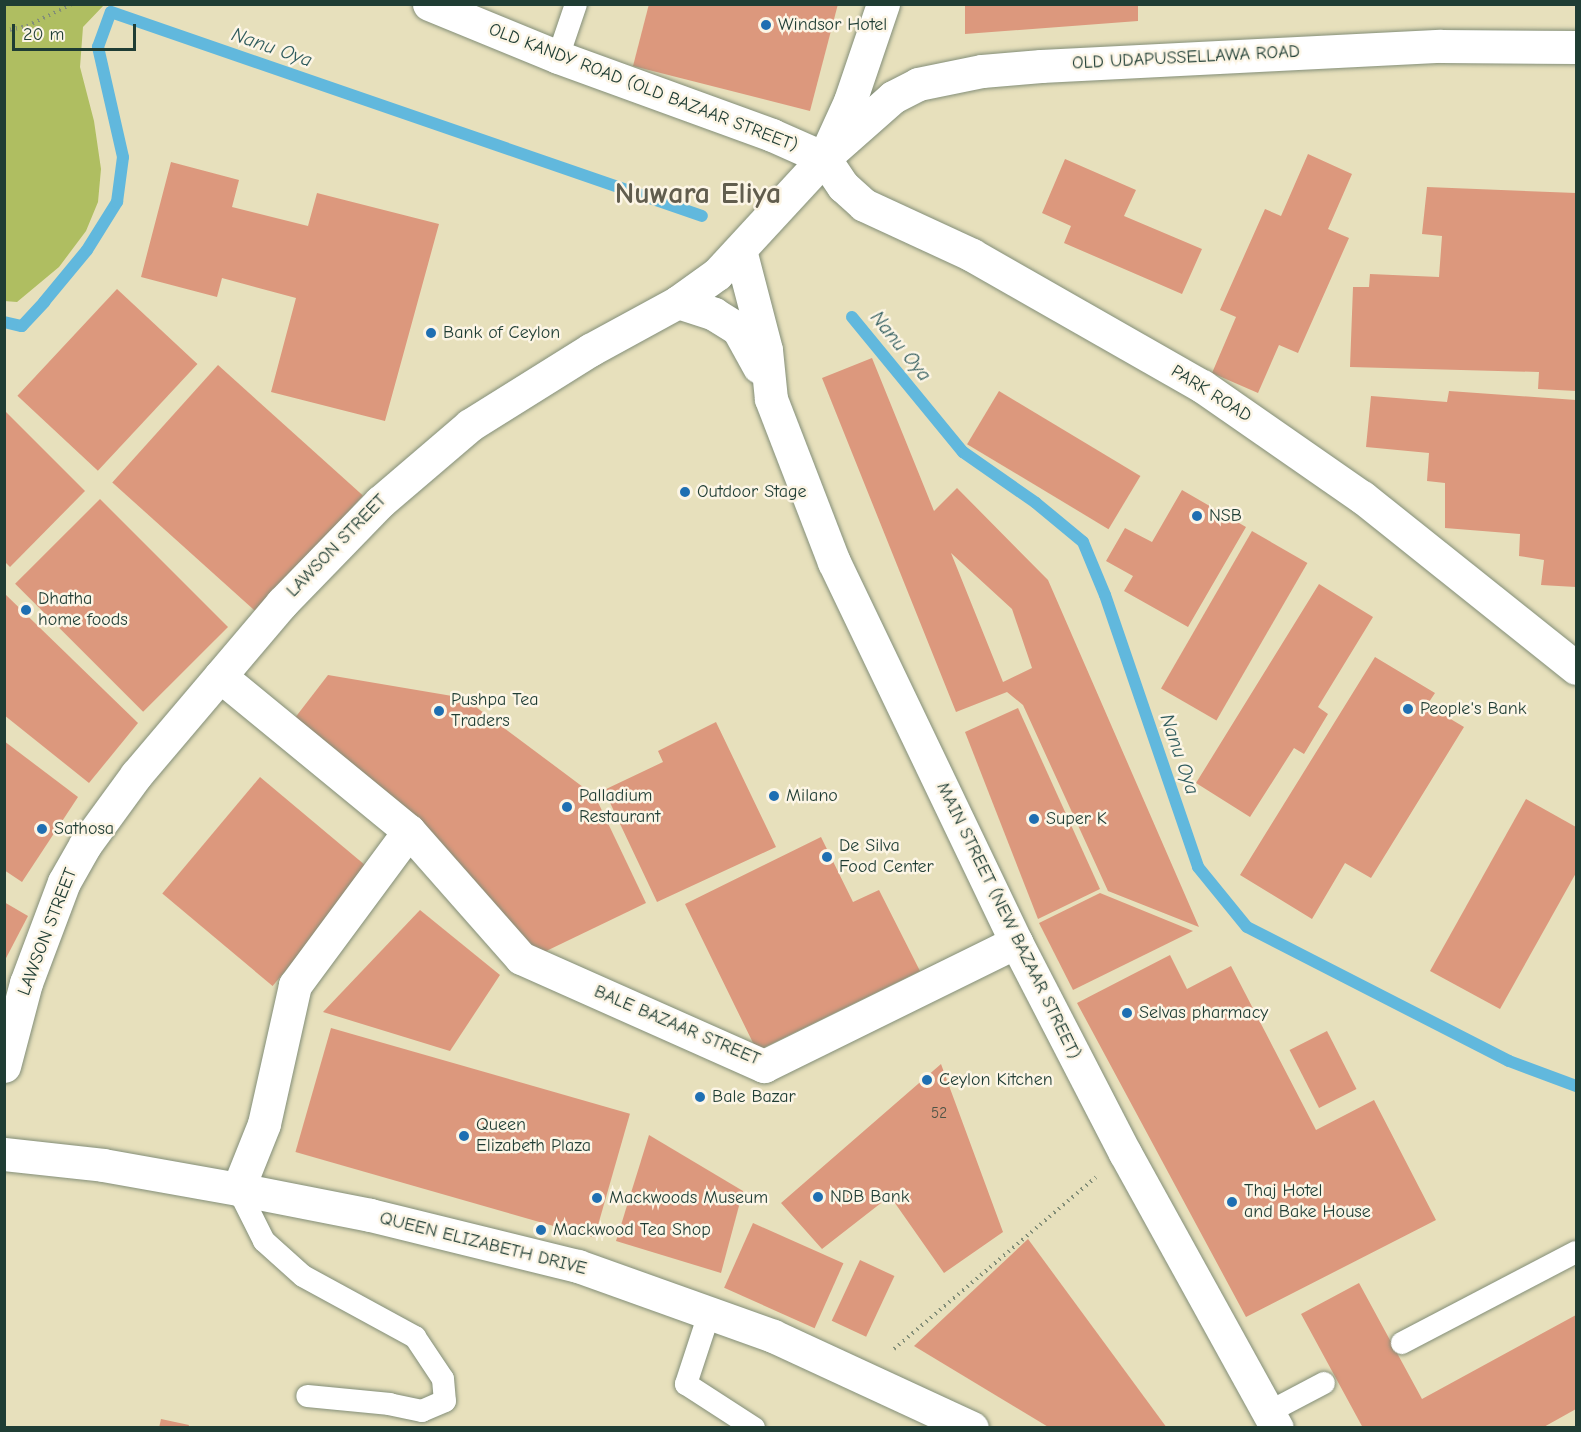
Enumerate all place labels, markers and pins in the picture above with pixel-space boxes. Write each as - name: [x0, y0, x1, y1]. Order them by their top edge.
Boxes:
- place label: Windsor Hotel: [778, 14, 887, 36]
- marker: Windsor Hotel: [759, 18, 773, 32]
- place label: Bank of Ceylon: [443, 322, 560, 344]
- marker: Bank of Ceylon: [424, 326, 438, 340]
- place label: Outdoor Stage: [697, 481, 807, 503]
- marker: Outdoor Stage: [678, 485, 692, 499]
- place label: NSB: [1209, 505, 1242, 527]
- marker: NSB: [1190, 509, 1204, 523]
- place label: Dhatha home foods: [38, 589, 128, 632]
- marker: Dhatha home foods: [19, 603, 33, 617]
- place label: Pushpa Tea Traders: [451, 690, 539, 732]
- place label: People's Bank: [1420, 698, 1527, 720]
- marker: People's Bank: [1401, 702, 1415, 716]
- marker: Pushpa Tea Traders: [432, 704, 446, 718]
- place label: Milano: [786, 785, 838, 807]
- place label: Palladium Restaurant: [579, 786, 660, 828]
- marker: Milano: [767, 789, 781, 803]
- marker: Palladium Restaurant: [560, 800, 574, 814]
- place label: Super K: [1046, 808, 1107, 830]
- marker: Super K: [1027, 812, 1041, 826]
- place label: Sathosa: [54, 818, 114, 840]
- marker: Sathosa: [35, 822, 49, 836]
- place label: De Silva Food Center: [839, 836, 934, 878]
- marker: De Silva Food Center: [820, 850, 834, 864]
- place label: Selvas pharmacy: [1139, 1002, 1268, 1024]
- marker: Selvas pharmacy: [1120, 1006, 1134, 1020]
- place label: Ceylon Kitchen: [939, 1069, 1053, 1091]
- marker: Ceylon Kitchen: [920, 1073, 934, 1087]
- place label: Bale Bazar: [712, 1086, 796, 1108]
- marker: Bale Bazar: [693, 1090, 707, 1104]
- place label: Queen Elizabeth Plaza: [476, 1115, 591, 1158]
- marker: Queen Elizabeth Plaza: [457, 1129, 471, 1143]
- place label: Thaj Hotel and Bake House: [1244, 1181, 1371, 1224]
- place label: NDB Bank: [830, 1186, 909, 1208]
- place label: Mackwoods Museum: [609, 1187, 768, 1209]
- marker: NDB Bank: [811, 1190, 825, 1204]
- marker: Mackwoods Museum: [590, 1191, 604, 1205]
- marker: Thaj Hotel and Bake House: [1225, 1195, 1239, 1209]
- place label: Mackwood Tea Shop: [553, 1219, 711, 1241]
- marker: Mackwood Tea Shop: [534, 1223, 548, 1237]

